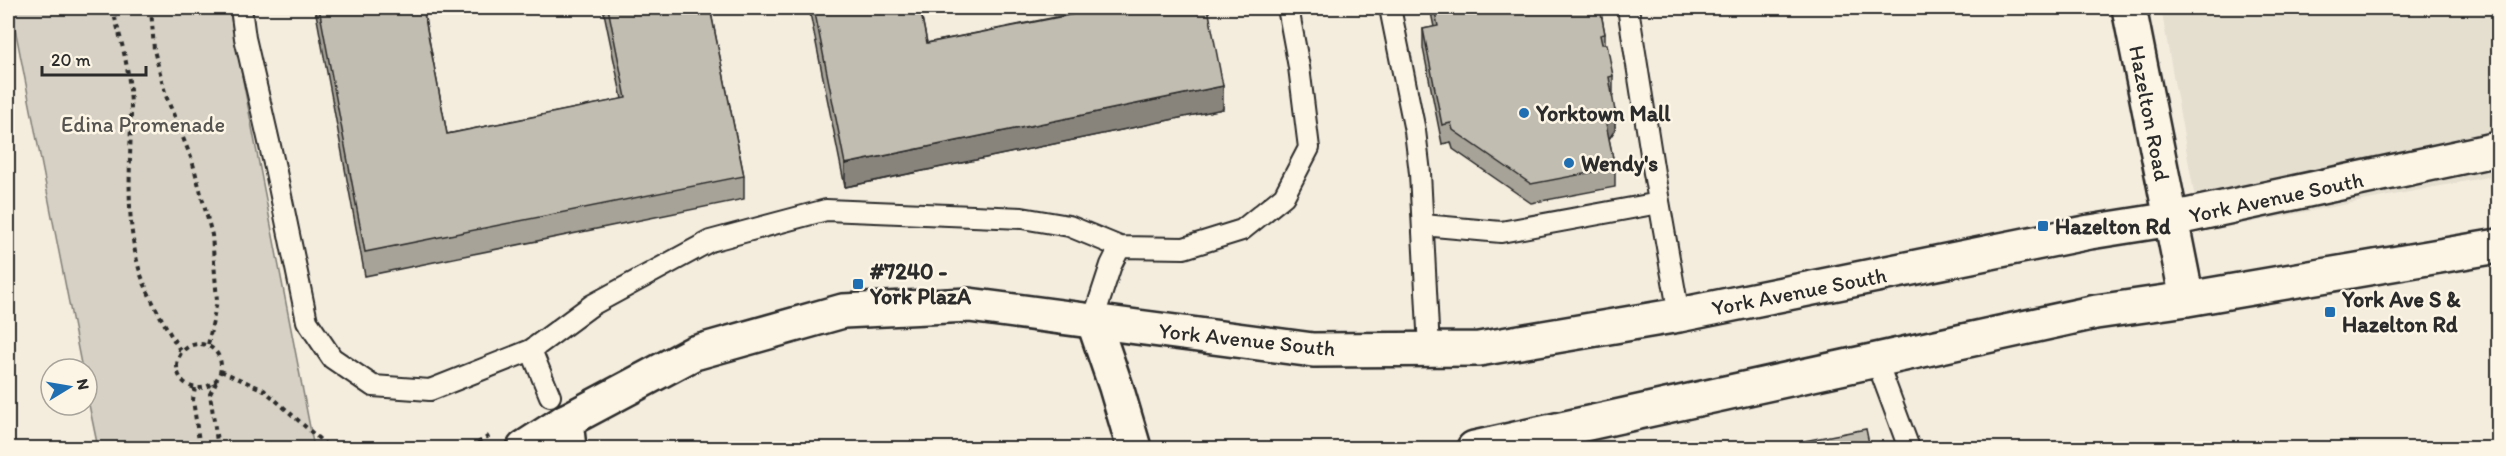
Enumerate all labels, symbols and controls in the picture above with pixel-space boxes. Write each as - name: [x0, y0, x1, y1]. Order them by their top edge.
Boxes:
- scale bar: [42, 39, 146, 77]
- street label: Hazelton Road: [2123, 43, 2176, 183]
- text: 20 m: [51, 49, 91, 71]
- place label: Yorktown Mall: [1535, 100, 1671, 127]
- marker: Yorktown Mall: [1517, 106, 1531, 120]
- park label: Edina Promenade: [61, 111, 225, 138]
- place label: Wendy's: [1581, 150, 1658, 177]
- marker: Wendy's: [1562, 156, 1576, 170]
- street label: York Avenue South: [2187, 166, 2366, 229]
- place label: Hazelton Rd: [2055, 213, 2171, 240]
- marker: Hazelton Rd: [2036, 219, 2050, 233]
- place label: #7240 - York PlazA: [869, 258, 972, 310]
- street label: York Avenue South: [1709, 261, 1889, 322]
- marker: #7240 - York PlazA: [851, 277, 865, 291]
- place label: York Ave S & Hazelton Rd: [2341, 286, 2461, 338]
- marker: York Ave S & Hazelton Rd: [2323, 305, 2337, 319]
- street label: York Avenue South: [1157, 317, 1337, 362]
- north arrow: [39, 357, 99, 417]
- text: N: [73, 377, 94, 391]

